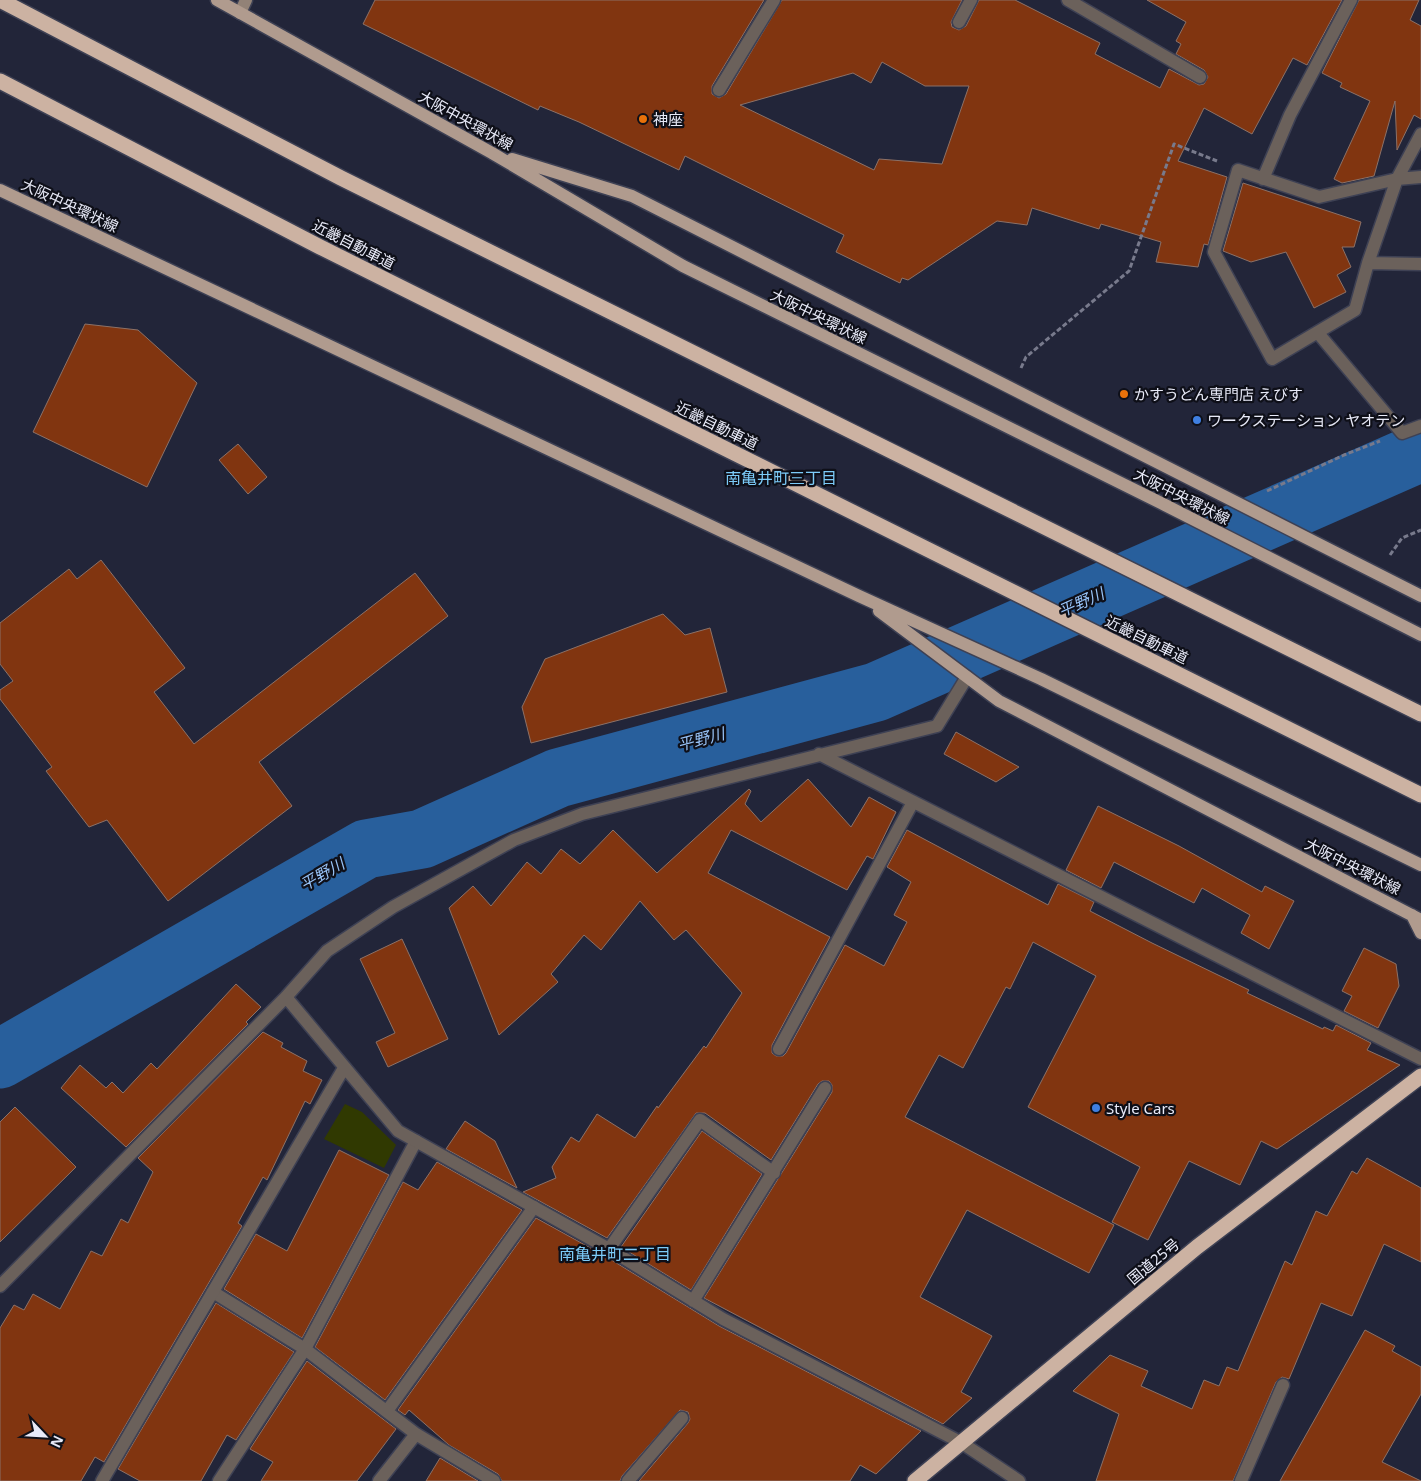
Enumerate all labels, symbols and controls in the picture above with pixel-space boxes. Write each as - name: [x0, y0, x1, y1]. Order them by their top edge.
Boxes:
- street label: 大阪中央環状線: [415, 86, 517, 154]
- place label: 神座: [653, 109, 683, 129]
- marker: 神座: [637, 113, 649, 125]
- street label: 大阪中央環状線: [18, 174, 122, 236]
- street label: 近畿自動車道: [309, 215, 399, 273]
- street label: 大阪中央環状線: [767, 284, 871, 348]
- place label: かすうどん専門店 えびす: [1134, 384, 1303, 404]
- marker: かすうどん専門店 えびす: [1118, 388, 1130, 400]
- street label: 近畿自動車道: [672, 396, 762, 454]
- place label: ワークステーション ヤオテン: [1207, 410, 1405, 430]
- marker: ワークステーション ヤオテン: [1191, 414, 1203, 426]
- street label: 大阪中央環状線: [1131, 463, 1233, 529]
- district label: 南亀井町三丁目: [725, 467, 837, 489]
- water label: 平野川: [1055, 581, 1109, 622]
- street label: 近畿自動車道: [1102, 610, 1192, 668]
- water label: 平野川: [675, 722, 729, 756]
- street label: 大阪中央環状線: [1302, 833, 1404, 899]
- water label: 平野川: [296, 851, 350, 896]
- place label: Style Cars: [1106, 1098, 1175, 1118]
- marker: Style Cars: [1090, 1102, 1102, 1114]
- street label: 国道25号: [1123, 1233, 1183, 1289]
- district label: 南亀井町二丁目: [559, 1243, 671, 1265]
- north arrow: [20, 1411, 70, 1461]
- text: N: [46, 1433, 68, 1451]

